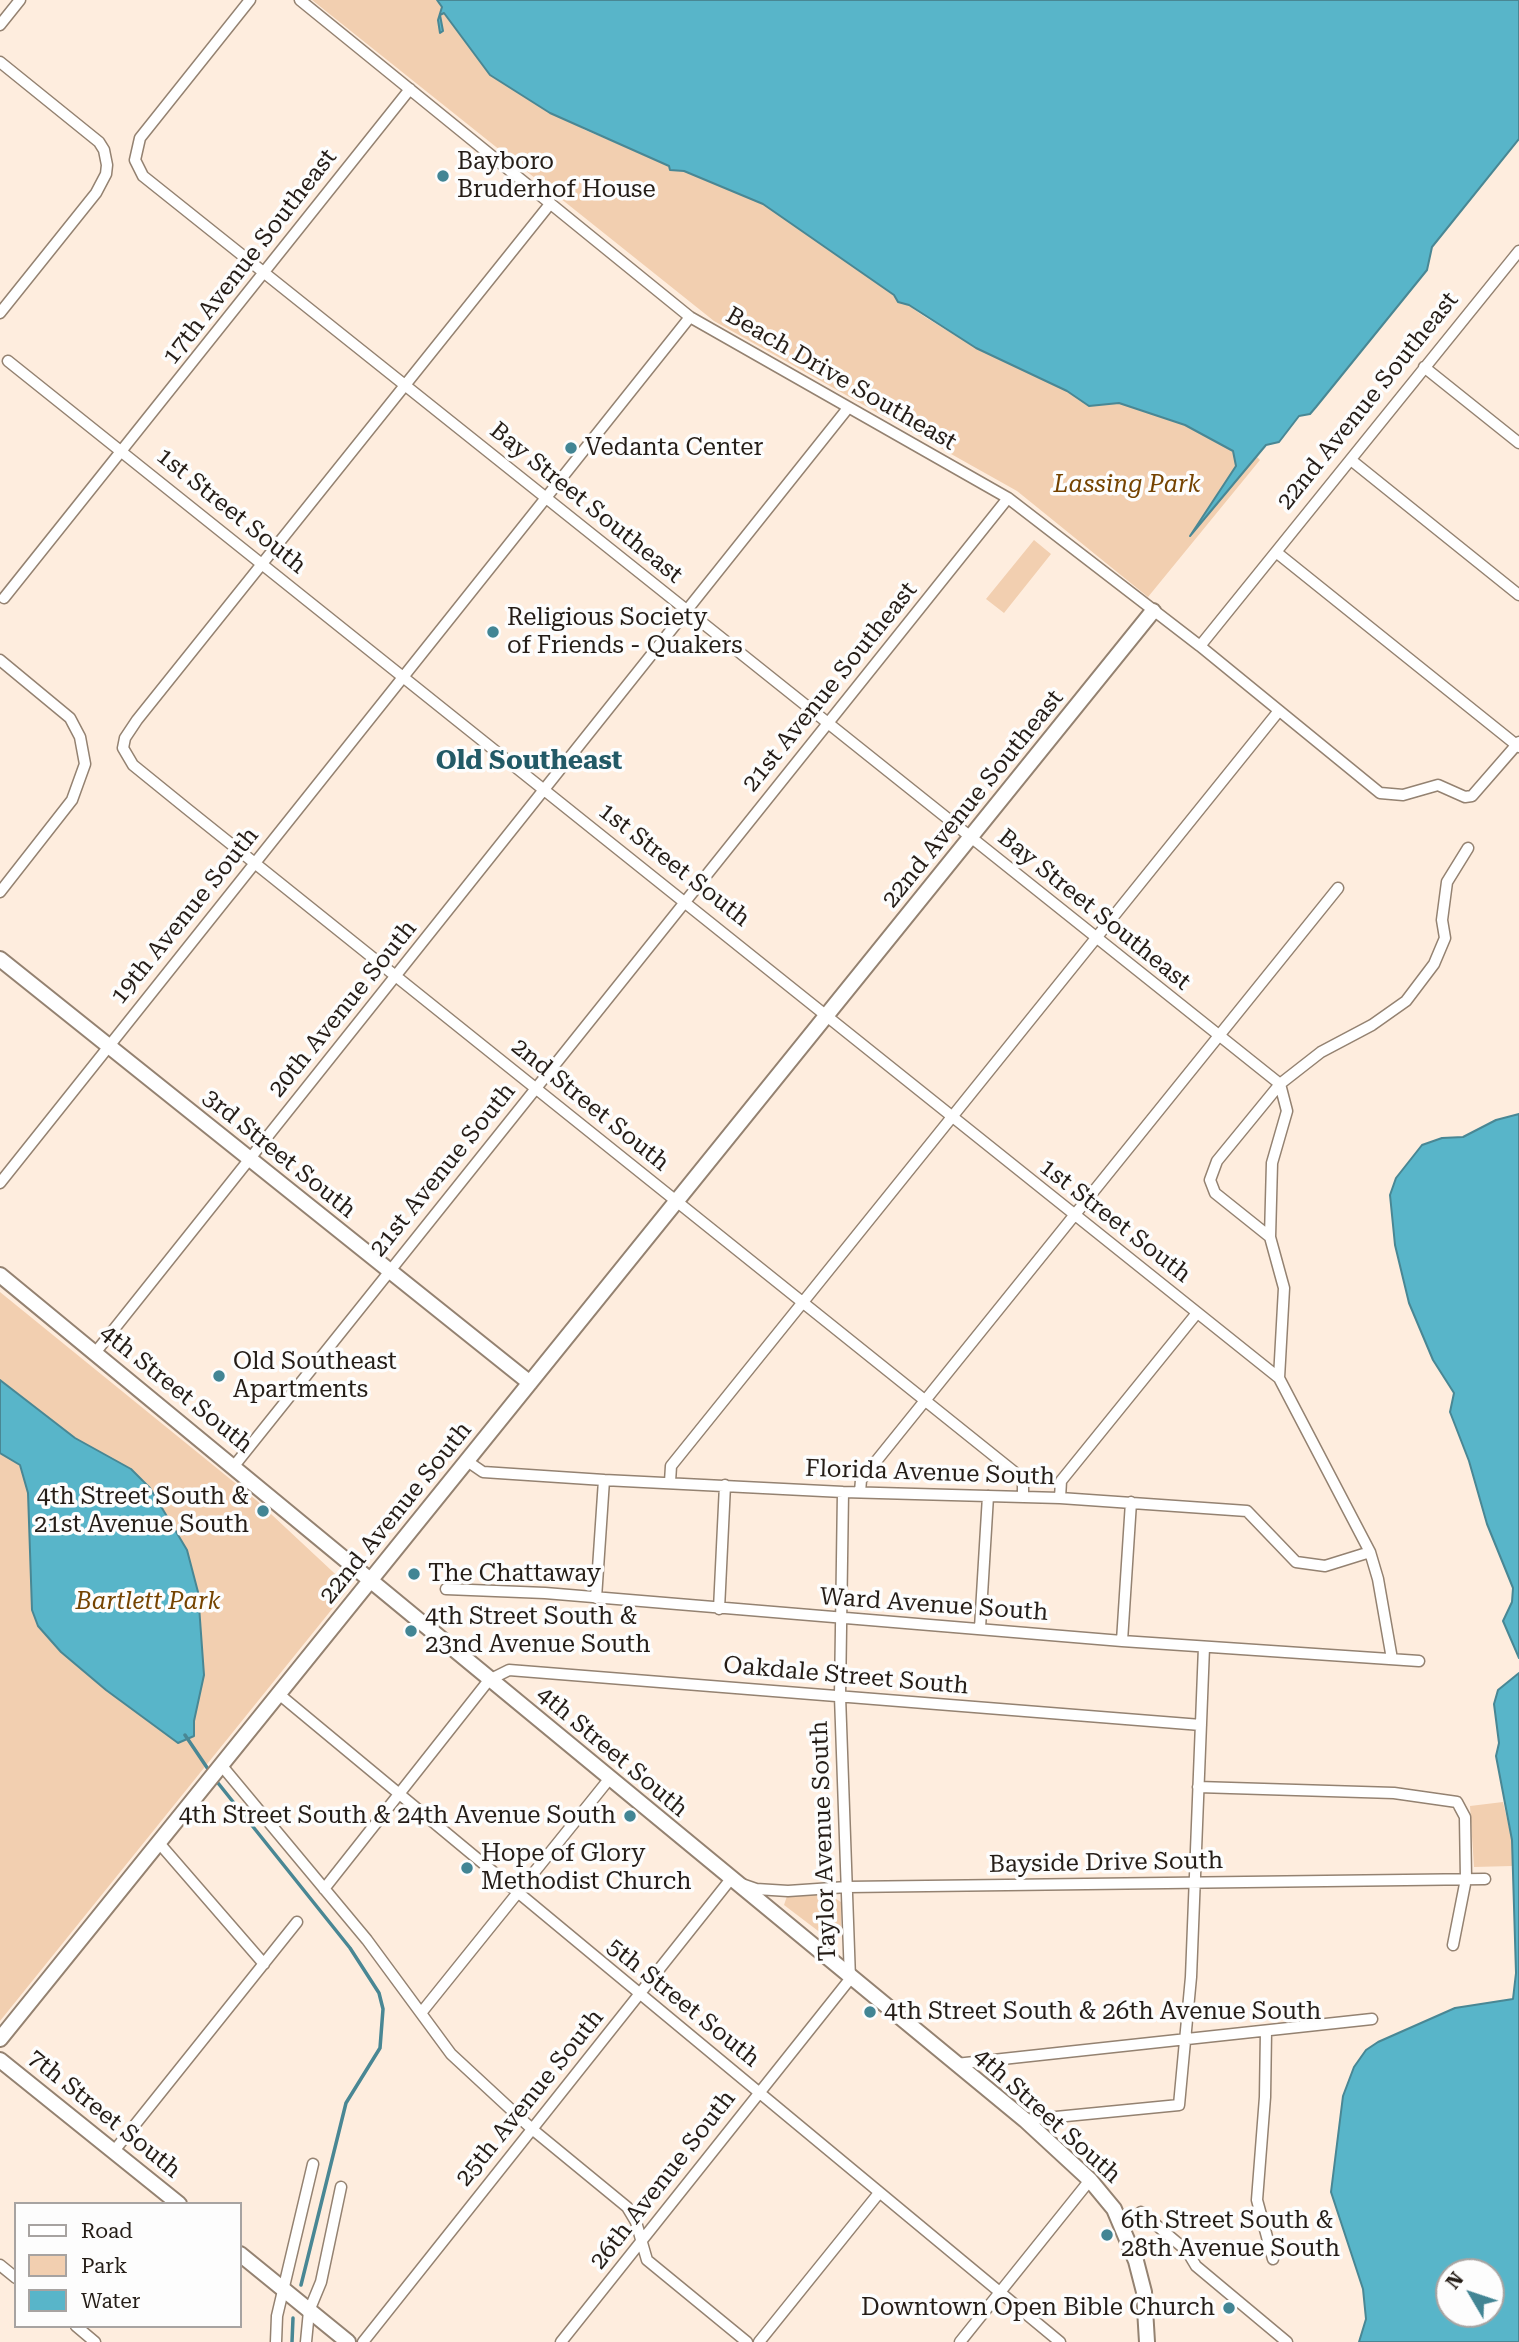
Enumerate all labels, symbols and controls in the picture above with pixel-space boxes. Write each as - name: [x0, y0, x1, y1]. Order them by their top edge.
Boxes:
- street label: 17th Avenue Southeast: [157, 144, 343, 370]
- place label: Bayboro Bruderhof House: [457, 148, 656, 204]
- marker: Bayboro Bruderhof House: [435, 168, 451, 184]
- street label: 22nd Avenue Southeast: [1271, 286, 1465, 516]
- street label: Beach Drive Southeast: [721, 301, 961, 457]
- street label: Bay Street Southeast: [484, 416, 688, 590]
- place label: Vedanta Center: [585, 434, 763, 462]
- marker: Vedanta Center: [563, 440, 579, 456]
- street label: 1st Street South: [150, 442, 312, 580]
- park label: Lassing Park: [1053, 471, 1201, 499]
- street label: 21st Avenue Southeast: [737, 576, 923, 798]
- place label: Religious Society of Friends - Quakers: [507, 604, 743, 660]
- marker: Religious Society of Friends - Quakers: [485, 624, 501, 640]
- street label: 22nd Avenue Southeast: [876, 684, 1070, 914]
- district label: Old Southeast: [436, 745, 622, 777]
- street label: 1st Street South: [593, 797, 755, 933]
- street label: 19th Avenue South: [105, 822, 265, 1010]
- street label: Bay Street Southeast: [992, 823, 1196, 997]
- street label: 20th Avenue South: [263, 915, 423, 1103]
- street label: 2nd Street South: [505, 1033, 675, 1177]
- street label: 21st Avenue South: [364, 1077, 522, 1263]
- street label: 3rd Street South: [197, 1083, 361, 1225]
- street label: 1st Street South: [1034, 1153, 1196, 1289]
- street label: 4th Street South: [94, 1319, 258, 1459]
- place label: Old Southeast Apartments: [233, 1348, 397, 1404]
- marker: Old Southeast Apartments: [211, 1368, 227, 1384]
- street label: 22nd Avenue South: [314, 1416, 478, 1610]
- street label: Florida Avenue South: [805, 1454, 1055, 1492]
- place label: 4th Street South & 21st Avenue South: [34, 1483, 249, 1539]
- marker: 4th Street South & 21st Avenue South: [255, 1503, 271, 1519]
- place label: The Chattaway: [428, 1560, 601, 1588]
- marker: The Chattaway: [406, 1566, 422, 1582]
- street label: Ward Avenue South: [819, 1583, 1049, 1627]
- park label: Bartlett Park: [76, 1588, 220, 1616]
- place label: 4th Street South & 23nd Avenue South: [425, 1603, 650, 1659]
- marker: 4th Street South & 23nd Avenue South: [403, 1623, 419, 1639]
- street label: Oakdale Street South: [722, 1651, 970, 1701]
- street label: 4th Street South: [531, 1680, 693, 1824]
- street label: Taylor Avenue South: [805, 1720, 843, 1962]
- place label: 4th Street South & 24th Avenue South: [179, 1802, 616, 1830]
- marker: 4th Street South & 24th Avenue South: [622, 1808, 638, 1824]
- place label: Hope of Glory Methodist Church: [481, 1840, 692, 1896]
- street label: Bayside Drive South: [989, 1847, 1223, 1879]
- marker: Hope of Glory Methodist Church: [459, 1860, 475, 1876]
- street label: 5th Street South: [601, 1933, 765, 2073]
- place label: 4th Street South & 26th Avenue South: [884, 1998, 1321, 2026]
- street label: 25th Avenue South: [450, 2004, 610, 2192]
- marker: 4th Street South & 26th Avenue South: [862, 2004, 878, 2020]
- street label: 4th Street South: [967, 2042, 1127, 2190]
- street label: 7th Street South: [22, 2044, 186, 2184]
- street label: 26th Avenue South: [584, 2085, 742, 2275]
- legend: [14, 2202, 242, 2328]
- place label: 6th Street South & 28th Avenue South: [1121, 2207, 1340, 2263]
- text: Road: [81, 2219, 133, 2243]
- marker: 6th Street South & 28th Avenue South: [1099, 2227, 1115, 2243]
- text: Park: [81, 2254, 127, 2278]
- north arrow: [1435, 2258, 1505, 2328]
- text: N: [1441, 2268, 1468, 2294]
- text: Water: [81, 2289, 140, 2313]
- place label: Downtown Open Bible Church: [861, 2294, 1215, 2322]
- marker: Downtown Open Bible Church: [1221, 2300, 1237, 2316]

